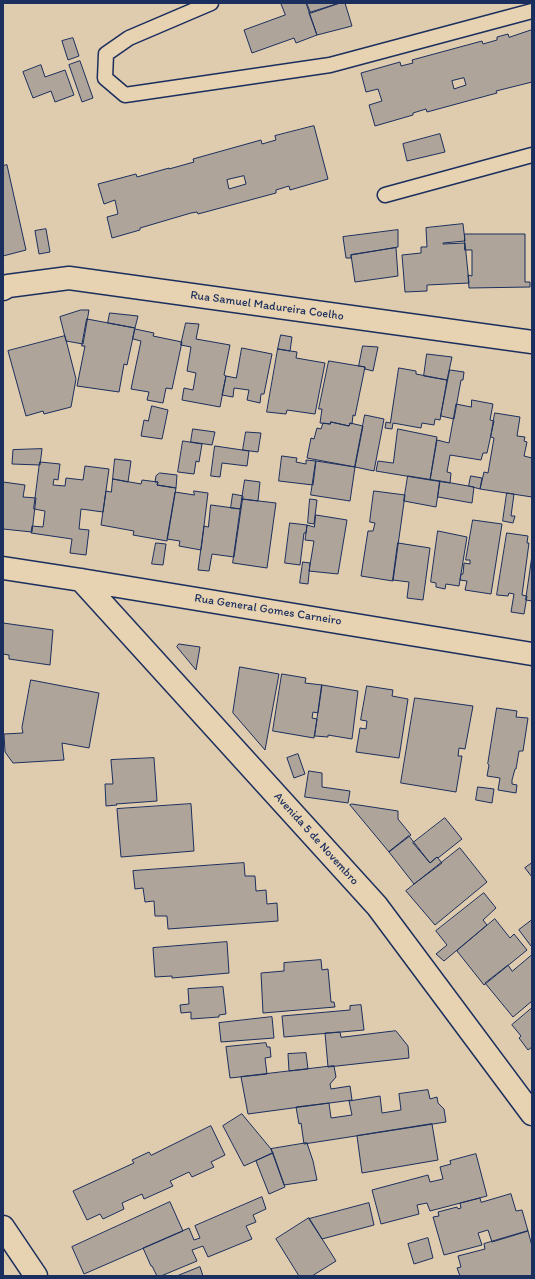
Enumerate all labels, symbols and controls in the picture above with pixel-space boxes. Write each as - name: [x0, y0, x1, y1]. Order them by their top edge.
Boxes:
- street label: Rua Samuel Madureira Coelho: [189, 288, 345, 324]
- street label: Rua General Gomes Carneiro: [193, 591, 343, 629]
- street label: Avenida 5 de Novembro: [271, 790, 361, 888]

